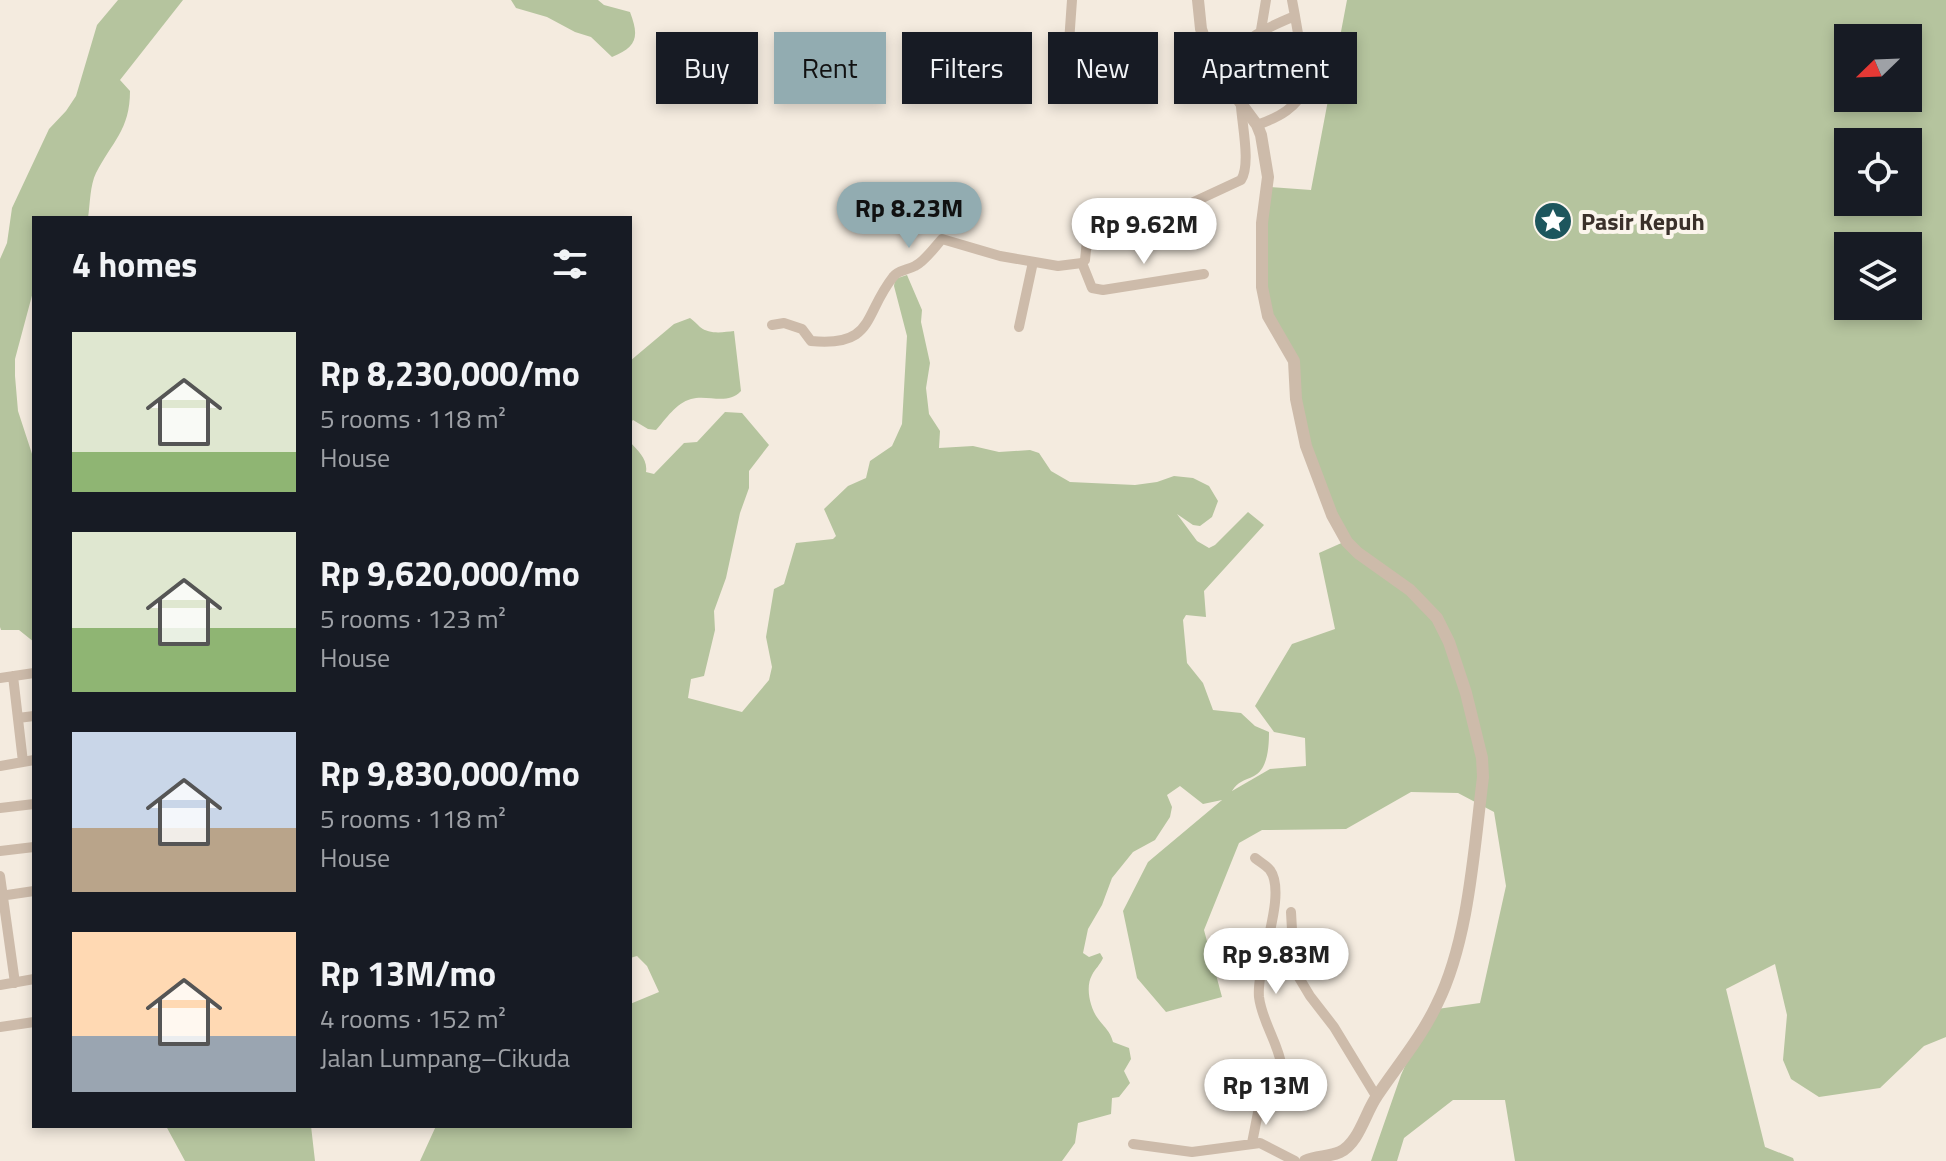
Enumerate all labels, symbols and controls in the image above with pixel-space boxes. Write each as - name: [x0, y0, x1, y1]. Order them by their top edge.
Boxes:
- north arrow: [1834, 24, 1922, 112]
- map controls: [1834, 24, 1922, 320]
- chip: Buy: [656, 32, 758, 104]
- chip: Rent: [774, 32, 886, 104]
- chip: Filters: [902, 32, 1032, 104]
- chip: New: [1048, 32, 1158, 104]
- chip: Apartment: [1174, 32, 1357, 104]
- button: locate: [1834, 128, 1922, 216]
- pin: Rp 8.23M: [826, 182, 992, 250]
- text: Rp 8.23M: [855, 188, 963, 227]
- pin: Rp 9.62M: [1061, 198, 1227, 266]
- place icon: Pasir Kepuh: [1532, 200, 1574, 242]
- place label: Pasir Kepuh: [1581, 203, 1705, 239]
- text: Rp 9.62M: [1090, 204, 1198, 243]
- button: layers: [1834, 232, 1922, 320]
- text: 4 homes: [72, 238, 197, 290]
- icon: filters: [548, 242, 592, 286]
- text: Rp 8,230,000/mo: [320, 347, 580, 399]
- icon: home: [136, 364, 232, 460]
- text: 5 rooms · 118 m²: [320, 399, 506, 438]
- text: House: [320, 438, 390, 477]
- text: Rp 9,620,000/mo: [320, 547, 580, 599]
- icon: home: [136, 564, 232, 660]
- text: 5 rooms · 123 m²: [320, 599, 506, 638]
- text: House: [320, 638, 390, 677]
- text: Rp 9,830,000/mo: [320, 747, 580, 799]
- icon: home: [136, 764, 232, 860]
- text: 5 rooms · 118 m²: [320, 799, 506, 838]
- text: House: [320, 838, 390, 877]
- pin: Rp 9.83M: [1193, 928, 1359, 996]
- text: Rp 9.83M: [1222, 934, 1330, 973]
- text: Rp 13M/mo: [320, 947, 496, 999]
- icon: home: [136, 964, 232, 1060]
- text: 4 rooms · 152 m²: [320, 999, 506, 1038]
- text: Jalan Lumpang–Cikuda: [320, 1038, 570, 1077]
- pin: Rp 13M: [1201, 1059, 1331, 1127]
- text: Rp 13M: [1222, 1065, 1310, 1104]

